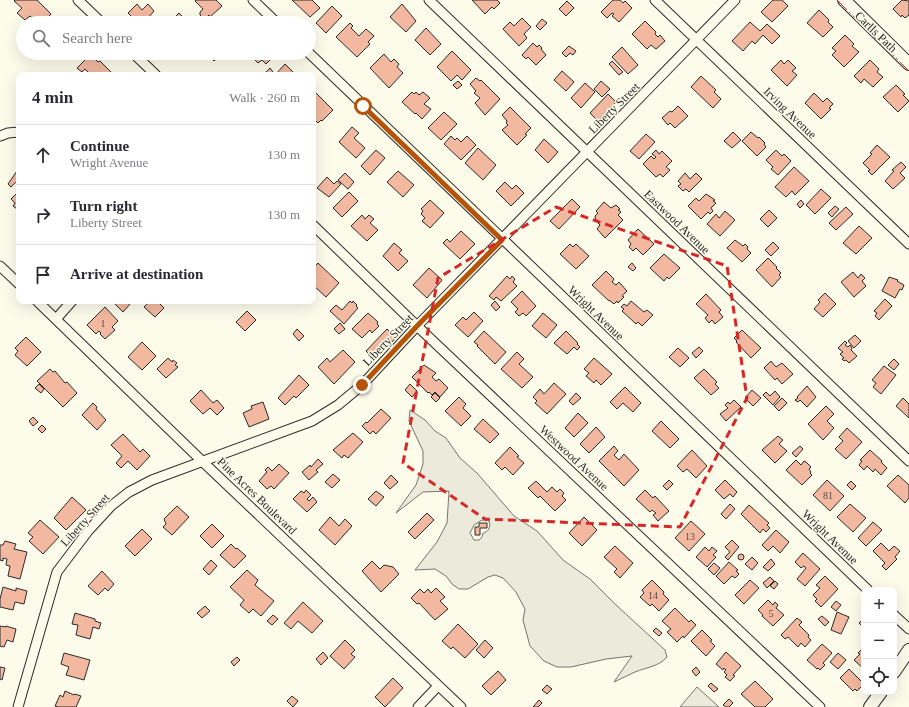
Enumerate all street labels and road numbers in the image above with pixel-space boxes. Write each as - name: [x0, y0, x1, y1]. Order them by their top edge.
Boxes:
- street label: Carlls Path: [852, 9, 900, 55]
- street label: Liberty Street: [586, 79, 643, 136]
- street label: Irving Avenue: [761, 84, 819, 142]
- street label: Eastwood Avenue: [641, 187, 713, 257]
- street label: Wright Avenue: [565, 283, 627, 343]
- street label: Liberty Street: [360, 311, 417, 369]
- street label: Westwood Avenue: [537, 422, 611, 494]
- street label: Pine Acres Boulevard: [214, 455, 300, 537]
- street label: Liberty Street: [58, 490, 113, 549]
- street label: Wright Avenue: [799, 507, 861, 567]

